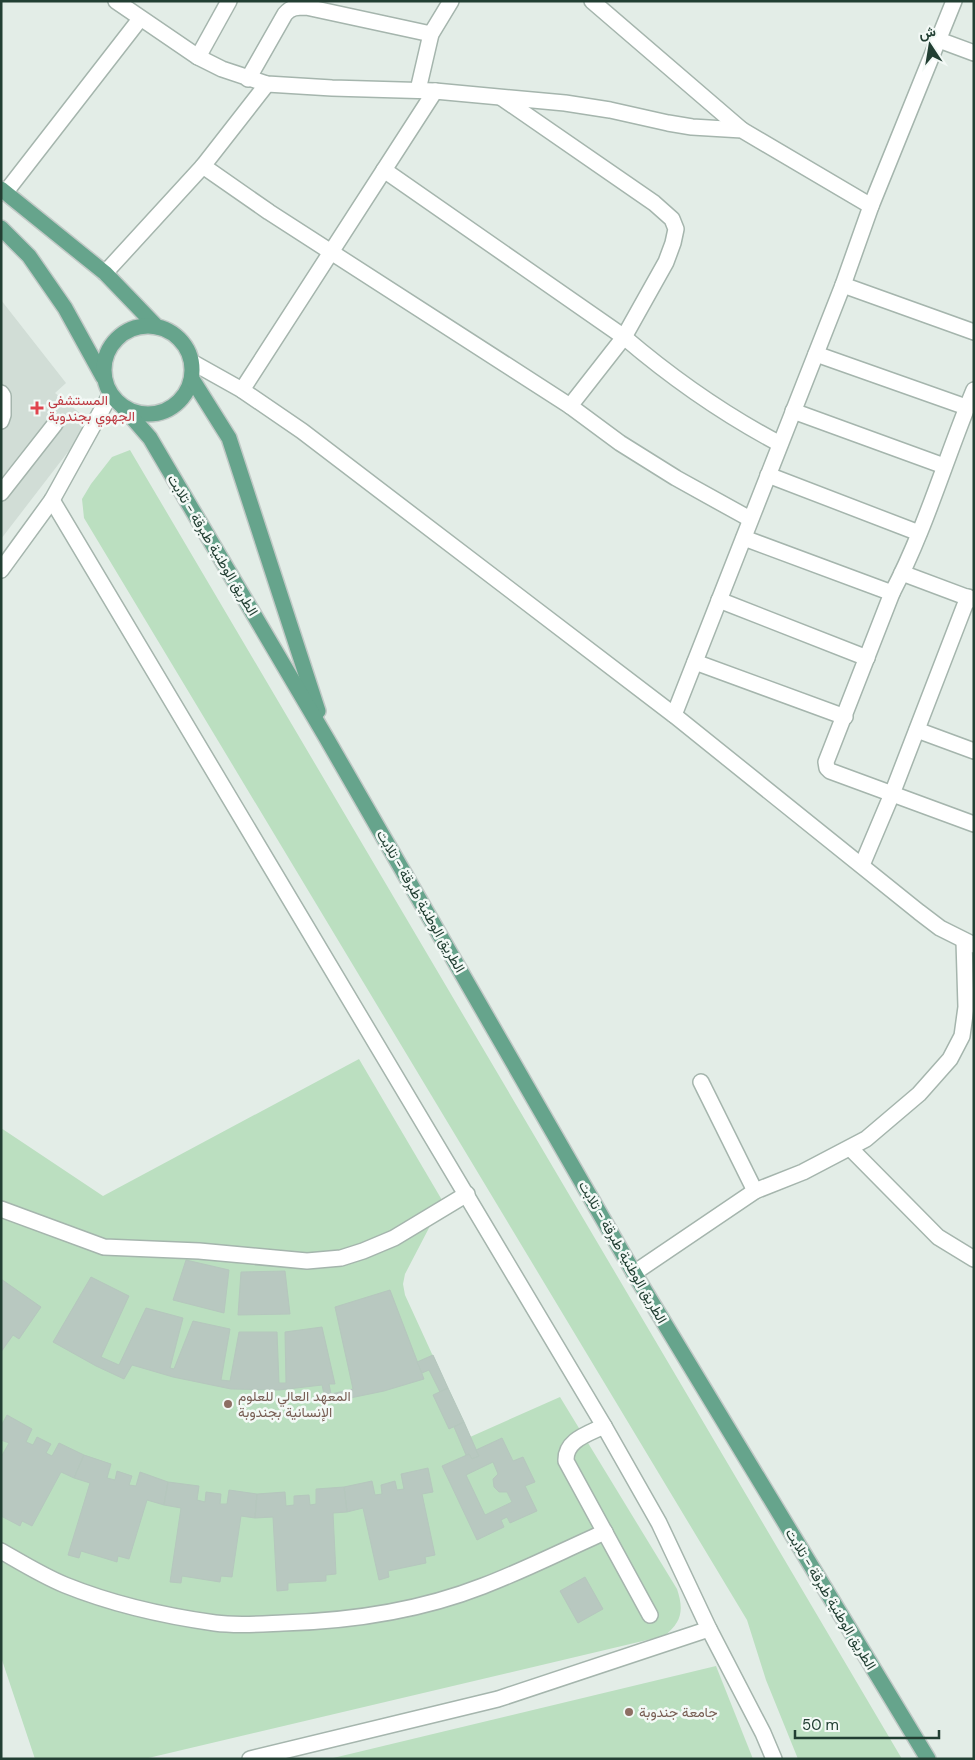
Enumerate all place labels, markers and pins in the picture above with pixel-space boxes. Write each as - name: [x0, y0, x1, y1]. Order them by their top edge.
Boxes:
- place label: المستشفى الجهوي بجندوبة: [48, 391, 135, 428]
- marker: المستشفى الجهوي بجندوبة: [30, 401, 44, 415]
- place label: المعهد العالي للعلوم الإنسانية بجندوبة: [238, 1387, 351, 1422]
- marker: المعهد العالي للعلوم الإنسانية بجندوبة: [222, 1398, 234, 1410]
- place label: جامعة جندوبة: [639, 1703, 718, 1721]
- marker: جامعة جندوبة: [623, 1706, 635, 1718]

